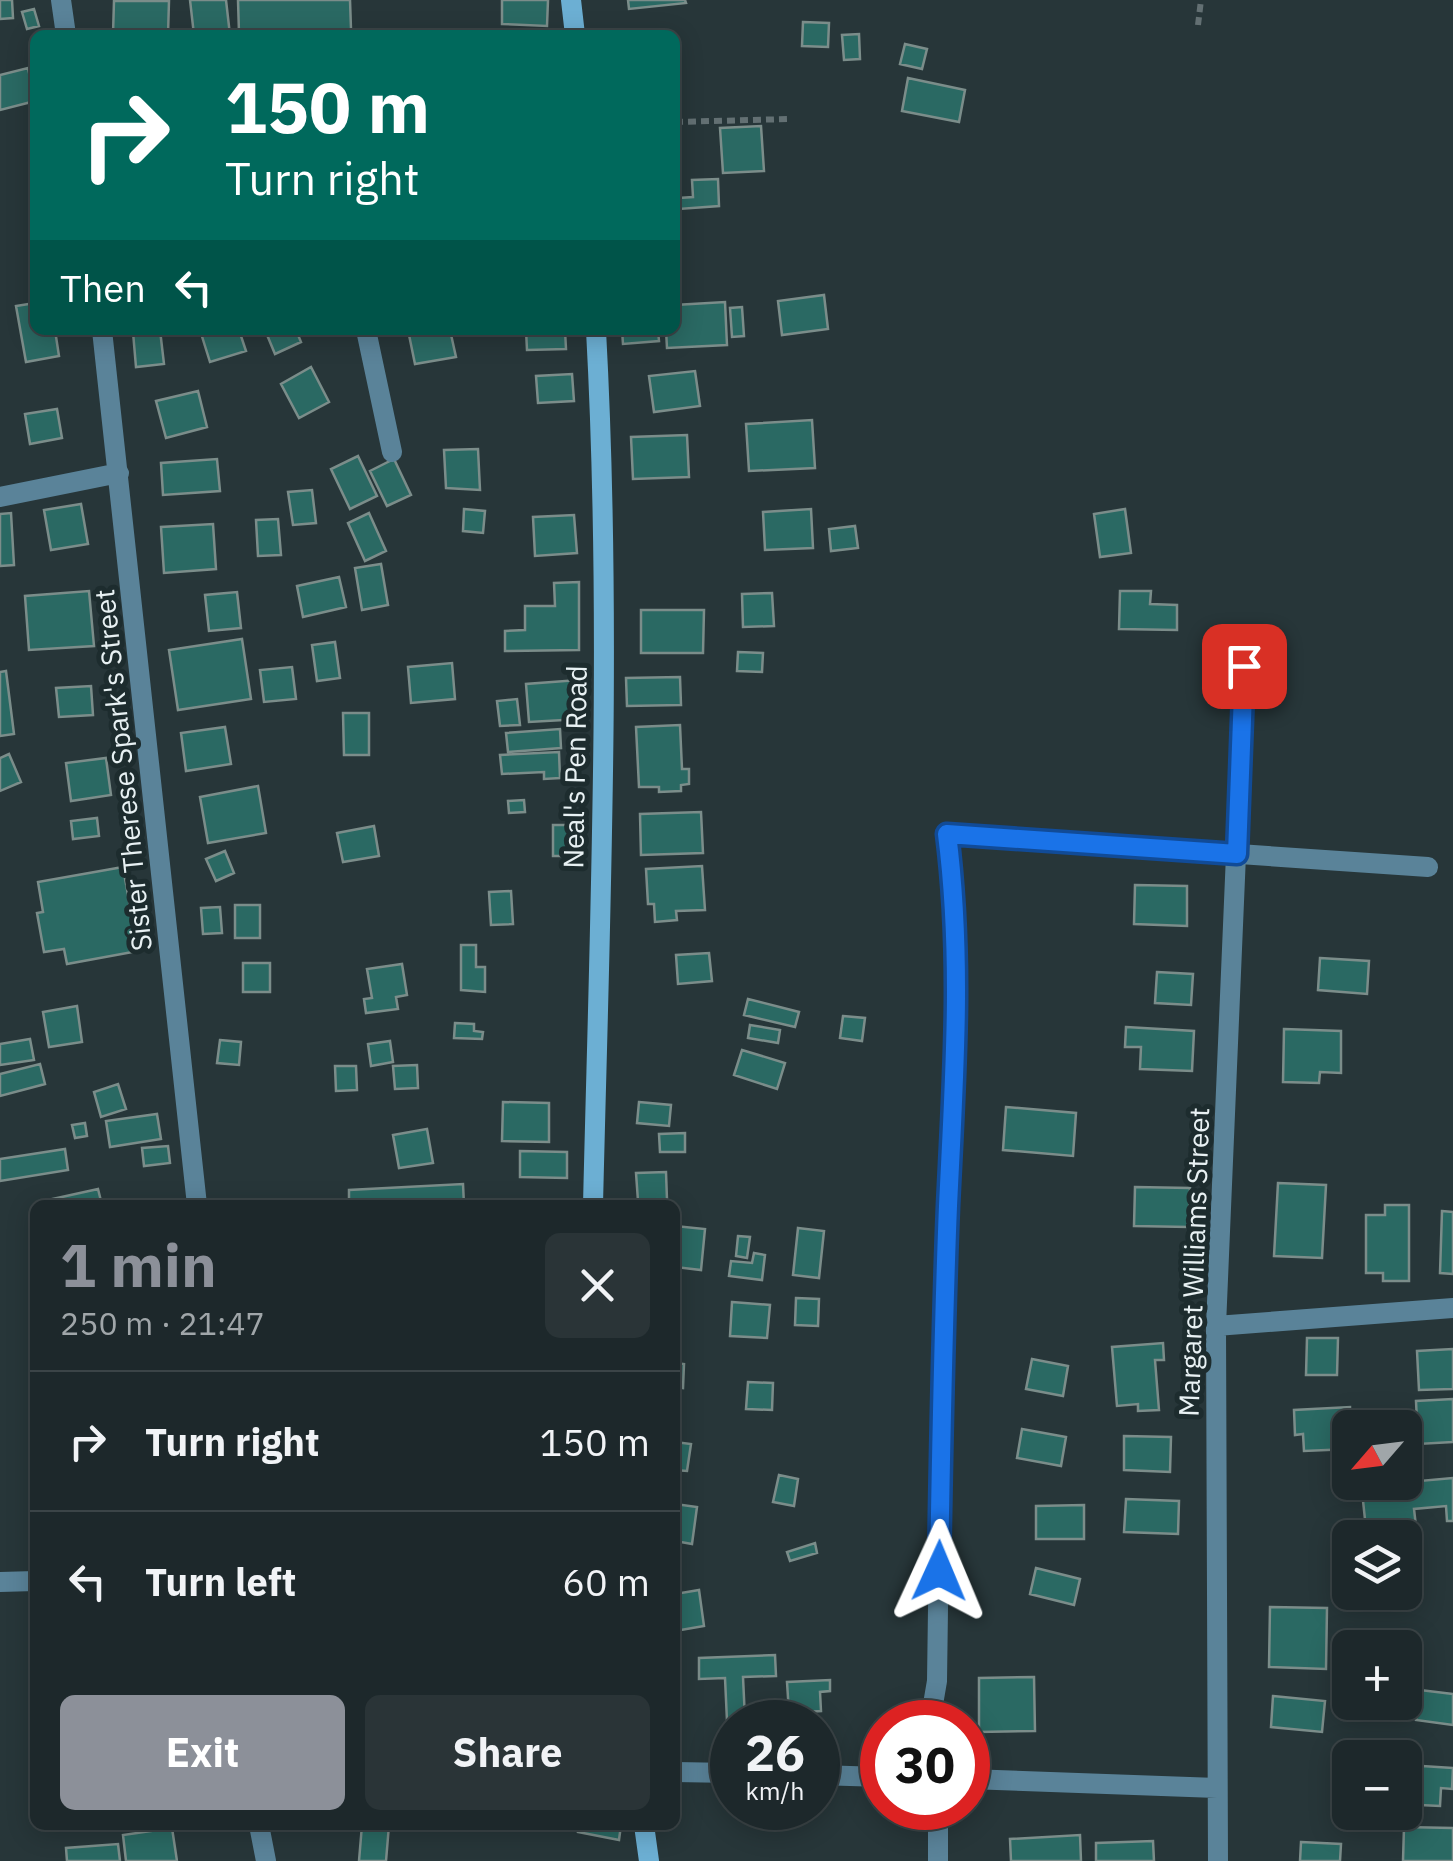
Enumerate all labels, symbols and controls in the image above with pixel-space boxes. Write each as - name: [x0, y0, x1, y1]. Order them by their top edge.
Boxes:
- text: 150 m: [225, 61, 430, 152]
- icon: right: [60, 70, 190, 200]
- text: Turn right: [225, 149, 420, 207]
- icon: left: [166, 260, 221, 315]
- text: Then: [60, 263, 146, 312]
- street label: Sister Therese Spark's Street: [85, 587, 160, 953]
- pin: [1202, 624, 1287, 709]
- icon: arrive: [1217, 639, 1272, 694]
- street label: Neal's Pen Road: [554, 665, 595, 869]
- street label: Margaret Williams Street: [1170, 1107, 1217, 1417]
- text: 1 min: [60, 1225, 217, 1304]
- button: close: [545, 1233, 650, 1338]
- text: 250 m · 21:47: [60, 1302, 265, 1344]
- north arrow: [1332, 1410, 1422, 1500]
- map controls: [1332, 1410, 1422, 1830]
- icon: right: [60, 1414, 115, 1469]
- text: Turn right: [145, 1417, 320, 1466]
- text: 150 m: [539, 1417, 650, 1466]
- position arrow: [887, 1519, 991, 1623]
- button: layers: [1332, 1520, 1422, 1610]
- icon: left: [60, 1554, 115, 1609]
- text: Turn left: [145, 1557, 296, 1606]
- text: 60 m: [562, 1557, 650, 1606]
- button: +: [1332, 1630, 1422, 1720]
- button: Exit: [60, 1695, 345, 1810]
- button: Share: [365, 1695, 650, 1810]
- speed limit sign: 30: [860, 1700, 990, 1830]
- text: 26: [745, 1720, 805, 1785]
- button: −: [1332, 1740, 1422, 1830]
- text: km/h: [746, 1774, 804, 1807]

